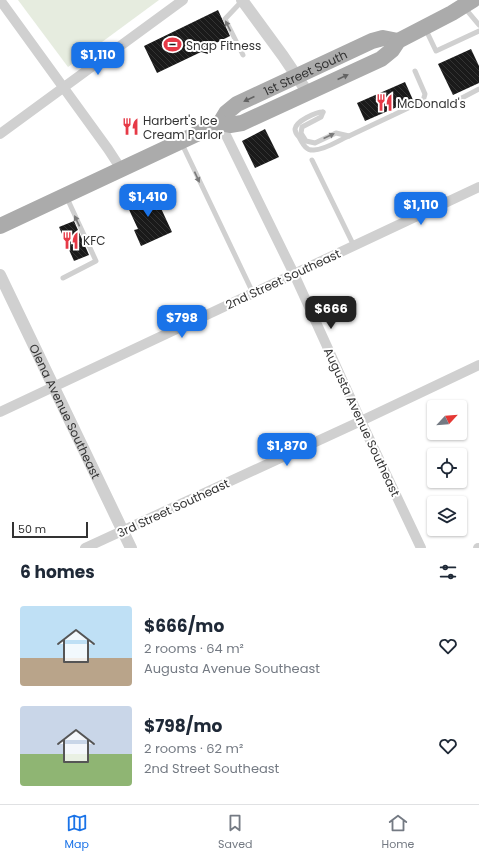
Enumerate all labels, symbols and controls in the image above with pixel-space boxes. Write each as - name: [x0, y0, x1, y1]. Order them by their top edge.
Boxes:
- one-way arrow: [225, 20, 231, 31]
- sports icon: Snap Fitness: [163, 35, 183, 55]
- place label: Snap Fitness: [186, 37, 261, 54]
- pin: $1,110: [65, 42, 131, 76]
- text: $1,110: [80, 45, 116, 64]
- street label: 1st Street South: [260, 45, 350, 99]
- one-way arrow: [338, 74, 349, 80]
- restaurant icon: McDonald's: [374, 93, 394, 113]
- place label: McDonald's: [397, 95, 466, 112]
- one-way arrow: [243, 96, 254, 102]
- place label: Harbert's Ice Cream Parlor: [143, 112, 223, 143]
- restaurant icon: Harbert's Ice Cream Parlor: [120, 117, 140, 137]
- one-way arrow: [323, 133, 334, 139]
- one-way arrow: [194, 171, 200, 182]
- pin: $1,410: [115, 184, 181, 218]
- text: $1,410: [128, 187, 168, 206]
- pin: $1,110: [388, 192, 454, 226]
- text: $1,110: [403, 195, 439, 214]
- one-way arrow: [74, 215, 80, 227]
- restaurant icon: KFC: [60, 230, 80, 250]
- place label: KFC: [83, 232, 106, 249]
- street label: 2nd Street Southeast: [223, 245, 343, 313]
- pin: $666: [307, 296, 355, 330]
- text: $666: [314, 299, 348, 318]
- pin: $798: [158, 305, 206, 339]
- text: $798: [166, 308, 198, 327]
- street label: Olena Avenue Southeast: [26, 341, 105, 481]
- street label: Augusta Avenue Southeast: [320, 345, 404, 499]
- north arrow: [427, 400, 467, 440]
- map controls: [427, 400, 467, 536]
- pin: $1,870: [254, 433, 320, 467]
- text: $1,870: [266, 436, 308, 455]
- button: locate: [427, 448, 467, 488]
- street label: 3rd Street Southeast: [114, 475, 232, 541]
- button: layers: [427, 496, 467, 536]
- scale bar: [12, 520, 88, 539]
- text: 50 m: [18, 521, 46, 537]
- text: 6 homes: [20, 560, 95, 584]
- icon: filters: [437, 561, 459, 583]
- text: $666/mo: [144, 614, 224, 638]
- icon: home: [52, 622, 100, 670]
- icon: heart: [437, 635, 459, 657]
- text: 2 rooms · 64 m²: [144, 639, 244, 658]
- text: Augusta Avenue Southeast: [144, 659, 320, 678]
- text: $798/mo: [144, 714, 222, 738]
- icon: home: [52, 722, 100, 770]
- icon: heart: [437, 735, 459, 757]
- text: 2 rooms · 62 m²: [144, 739, 243, 758]
- text: 2nd Street Southeast: [144, 759, 279, 778]
- tab: Map: [65, 812, 89, 853]
- tab: Saved: [218, 812, 252, 853]
- tab: Home: [382, 812, 414, 853]

